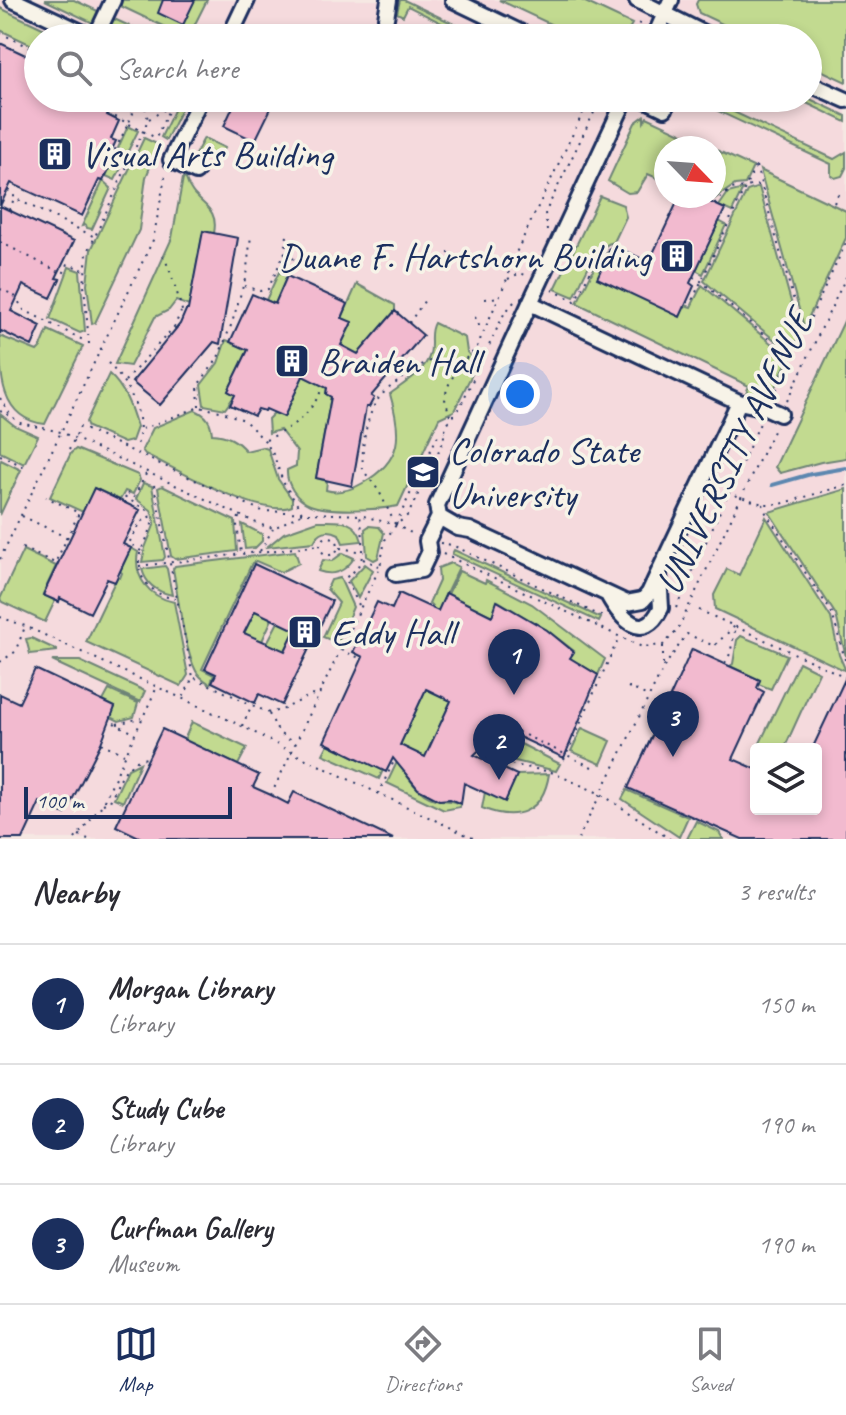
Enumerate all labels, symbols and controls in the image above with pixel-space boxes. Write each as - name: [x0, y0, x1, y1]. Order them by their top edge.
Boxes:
- search box: [24, 24, 822, 112]
- icon: search: [52, 46, 96, 90]
- text: Search here: [116, 49, 238, 87]
- place label: Visual Arts Building: [81, 131, 335, 178]
- building icon: Visual Arts Building: [36, 135, 74, 173]
- north arrow: [654, 136, 726, 208]
- place label: Duane F. Hartshorn Building: [278, 233, 653, 280]
- building icon: Duane F. Hartshorn Building: [658, 237, 696, 275]
- street label: UNIVERSITY AVENUE: [645, 298, 825, 602]
- place label: Braiden Hall: [318, 338, 486, 385]
- building icon: Braiden Hall: [273, 342, 311, 380]
- your location: [500, 374, 540, 414]
- place label: Colorado State University: [449, 427, 642, 518]
- school or university icon: Colorado State University: [404, 453, 442, 491]
- place label: Eddy Hall: [331, 609, 461, 656]
- building icon: Eddy Hall: [286, 613, 324, 651]
- pin: 1: [488, 629, 540, 695]
- pin: 3: [647, 691, 699, 757]
- pin: 2: [473, 714, 525, 780]
- map controls: [750, 743, 822, 815]
- button: layers: [750, 743, 822, 815]
- scale bar: [24, 783, 232, 819]
- text: 100 m: [36, 787, 83, 815]
- text: Nearby: [32, 870, 118, 913]
- text: 3 results: [738, 875, 814, 908]
- text: Morgan Library: [108, 969, 273, 1007]
- text: 1: [52, 988, 64, 1021]
- text: 150 m: [758, 988, 814, 1021]
- text: Library: [108, 1007, 174, 1040]
- text: Study Cube: [108, 1089, 223, 1127]
- text: 2: [52, 1108, 64, 1141]
- text: 190 m: [758, 1108, 814, 1141]
- text: Library: [108, 1127, 174, 1160]
- text: Curfman Gallery: [108, 1209, 272, 1247]
- text: 3: [52, 1228, 64, 1261]
- text: 190 m: [758, 1228, 814, 1261]
- text: Museum: [108, 1247, 179, 1280]
- tab: Map: [114, 1322, 158, 1398]
- tab: Directions: [385, 1322, 461, 1398]
- tab: Saved: [688, 1322, 732, 1398]

